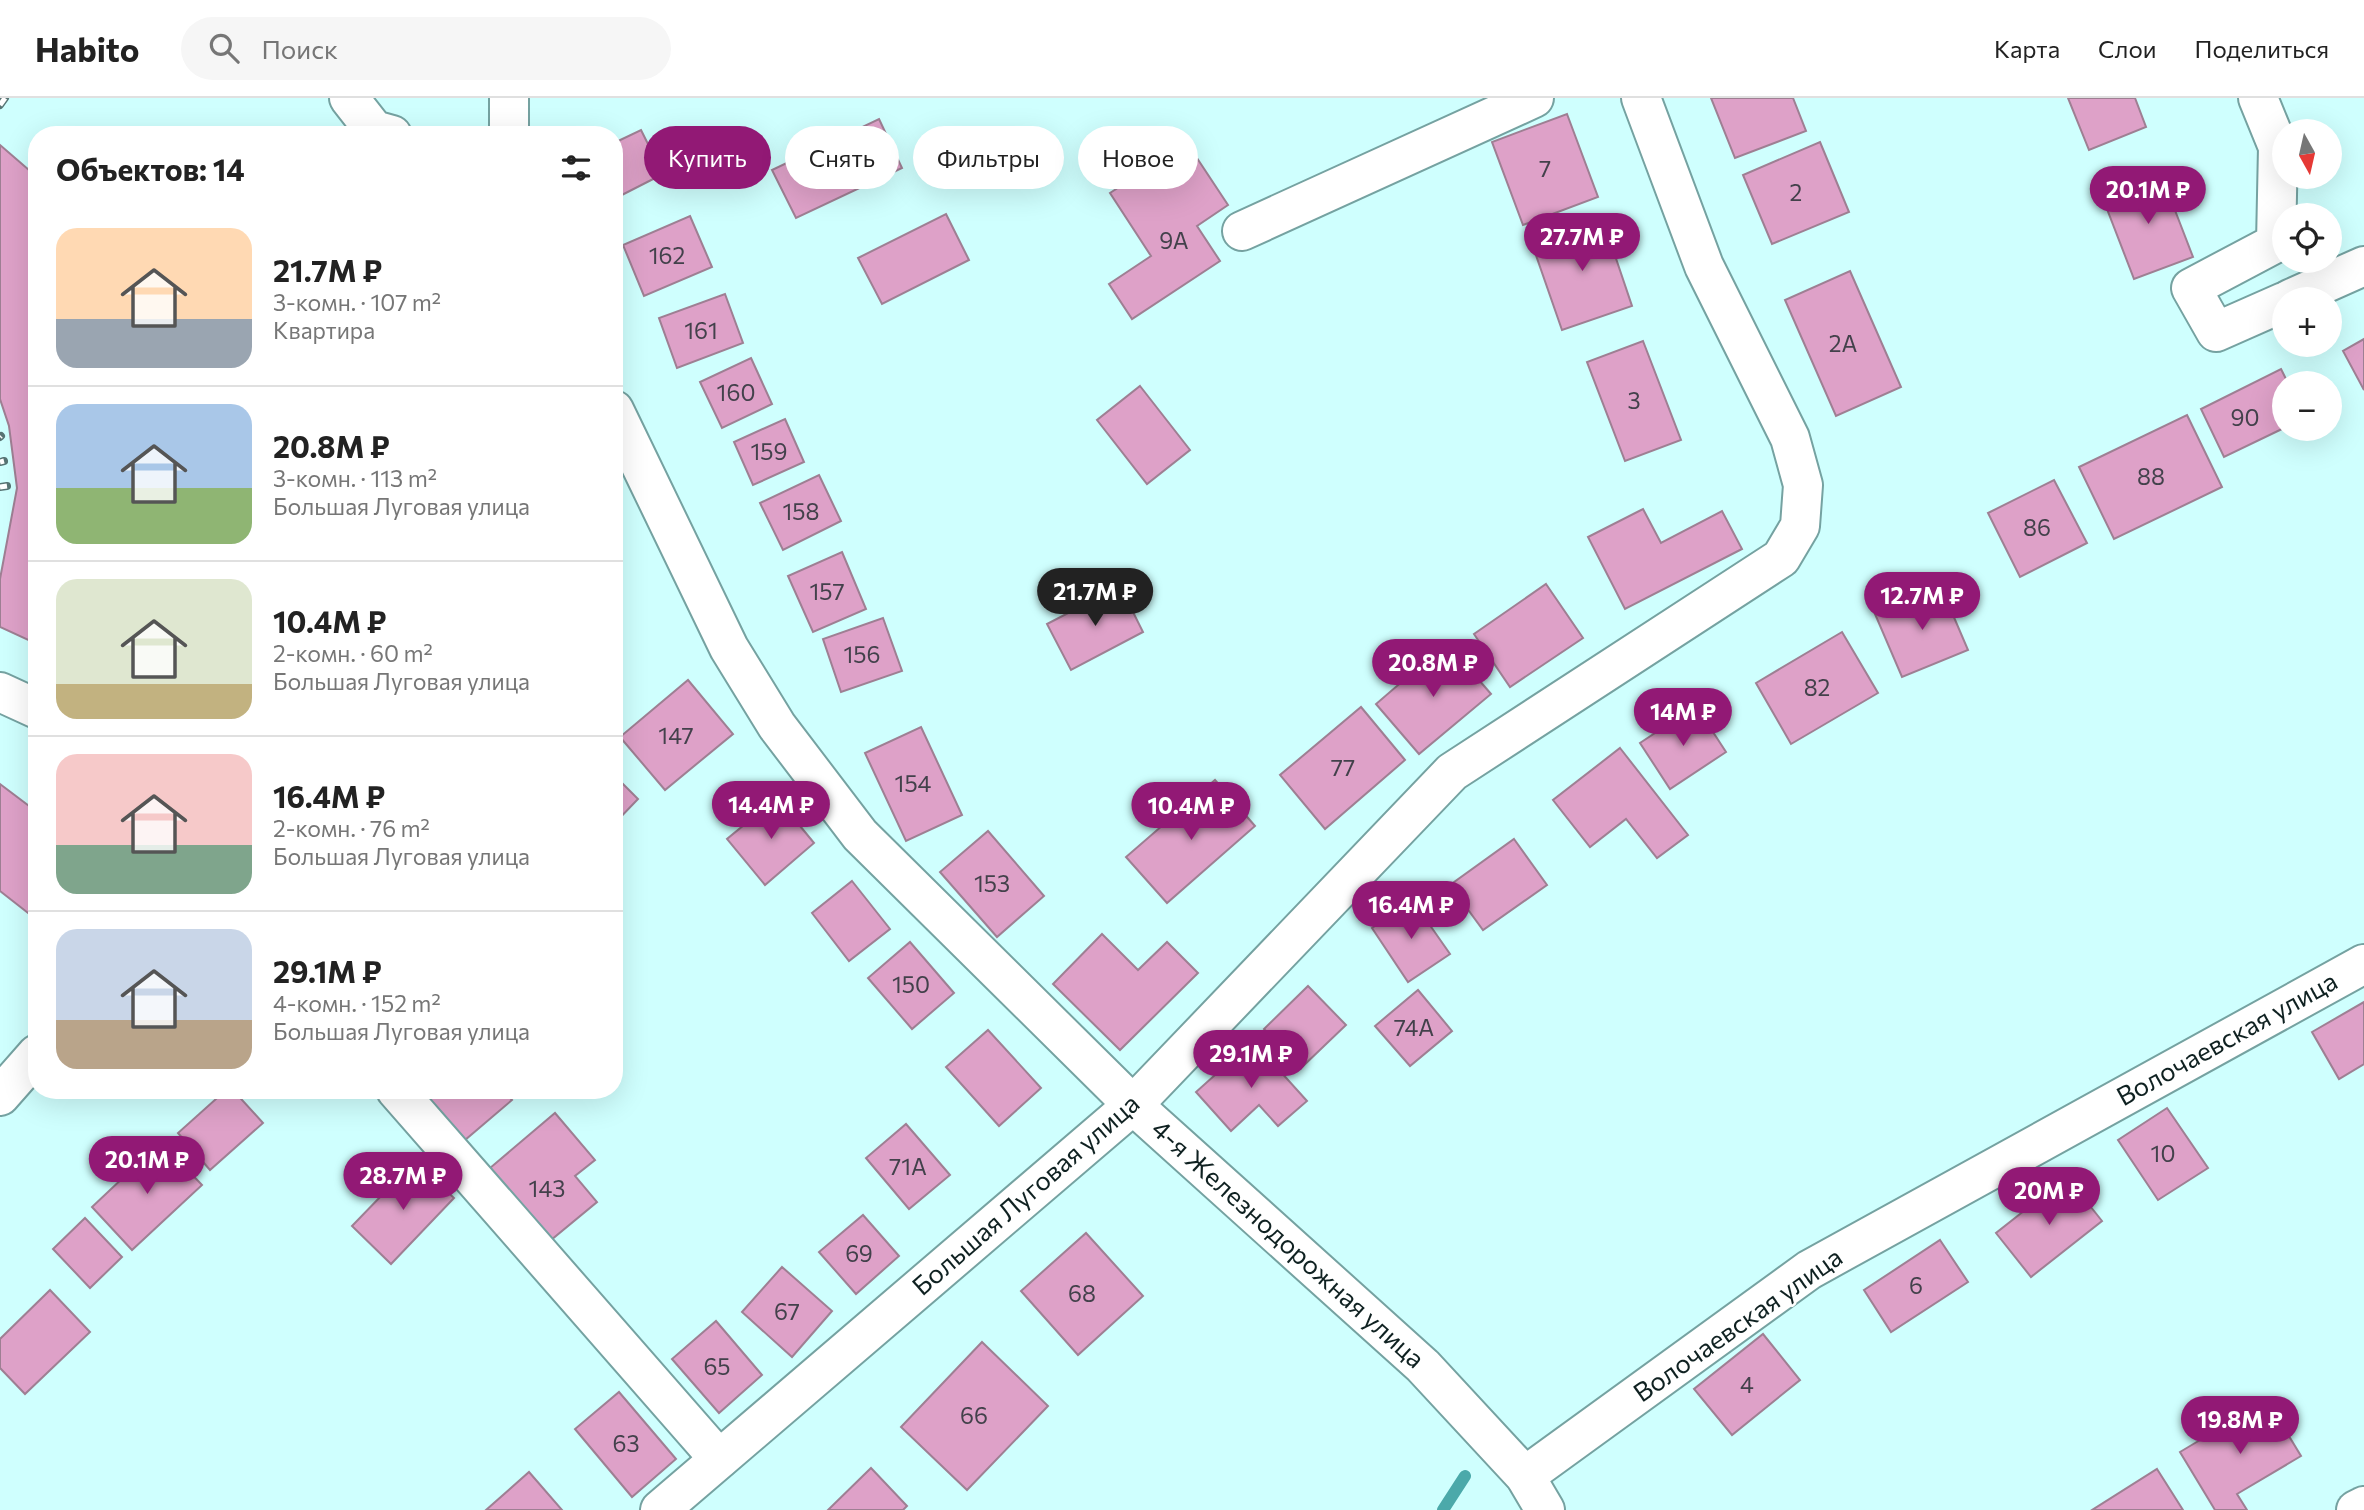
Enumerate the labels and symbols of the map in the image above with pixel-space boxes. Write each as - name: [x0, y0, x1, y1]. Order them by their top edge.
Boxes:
- north arrow: [2272, 119, 2342, 189]
- house number: 7: [1539, 154, 1551, 182]
- pin: 20.1M ₽: [2083, 166, 2213, 226]
- house number: 2: [1790, 178, 1802, 206]
- pin: 27.7M ₽: [1517, 214, 1647, 273]
- house number: 9А: [1159, 226, 1189, 254]
- house number: 162: [649, 241, 685, 269]
- house number: 161: [684, 316, 718, 344]
- house number: 2А: [1829, 329, 1857, 357]
- house number: 160: [717, 378, 755, 406]
- house number: 3: [1627, 386, 1641, 414]
- house number: 90: [2231, 403, 2259, 431]
- house number: 159: [750, 437, 788, 465]
- house number: 88: [2137, 462, 2165, 490]
- house number: 158: [782, 497, 820, 525]
- house number: 86: [2023, 513, 2051, 541]
- pin: 21.7M ₽: [1030, 568, 1160, 628]
- pin: 12.7M ₽: [1857, 573, 1987, 632]
- house number: 157: [809, 577, 845, 605]
- house number: 156: [843, 640, 881, 668]
- pin: 20.8M ₽: [1368, 640, 1498, 699]
- house number: 82: [1804, 673, 1830, 701]
- pin: 14M ₽: [1634, 688, 1732, 748]
- house number: 147: [658, 721, 694, 749]
- house number: 77: [1331, 753, 1355, 781]
- house number: 154: [895, 769, 932, 797]
- pin: 14.4M ₽: [706, 782, 836, 841]
- pin: 10.4M ₽: [1126, 782, 1256, 842]
- house number: 153: [974, 869, 1010, 897]
- pin: 16.4M ₽: [1346, 882, 1476, 941]
- street label: Волочаевская улица: [2111, 964, 2342, 1111]
- house number: 150: [892, 970, 930, 998]
- house number: 74А: [1394, 1013, 1434, 1041]
- pin: 29.1M ₽: [1186, 1030, 1316, 1090]
- street label: Большая Луговая улица: [905, 1087, 1145, 1301]
- street label: 4-я Железнодорожная улица: [1146, 1112, 1432, 1373]
- pin: 20.1M ₽: [82, 1136, 212, 1196]
- house number: 10: [2151, 1139, 2175, 1167]
- pin: 28.7M ₽: [338, 1152, 468, 1212]
- house number: 71А: [889, 1152, 927, 1180]
- pin: 20M ₽: [2000, 1168, 2098, 1227]
- house number: 143: [529, 1174, 565, 1202]
- house number: 69: [845, 1239, 873, 1267]
- street label: Волочаевская улица: [1627, 1240, 1847, 1407]
- house number: 6: [1909, 1271, 1923, 1299]
- house number: 68: [1068, 1279, 1096, 1307]
- house number: 67: [774, 1297, 800, 1325]
- house number: 65: [703, 1352, 731, 1380]
- house number: 4: [1740, 1370, 1754, 1398]
- pin: 19.8M ₽: [2175, 1396, 2305, 1456]
- house number: 66: [960, 1401, 988, 1429]
- house number: 63: [612, 1429, 640, 1457]

